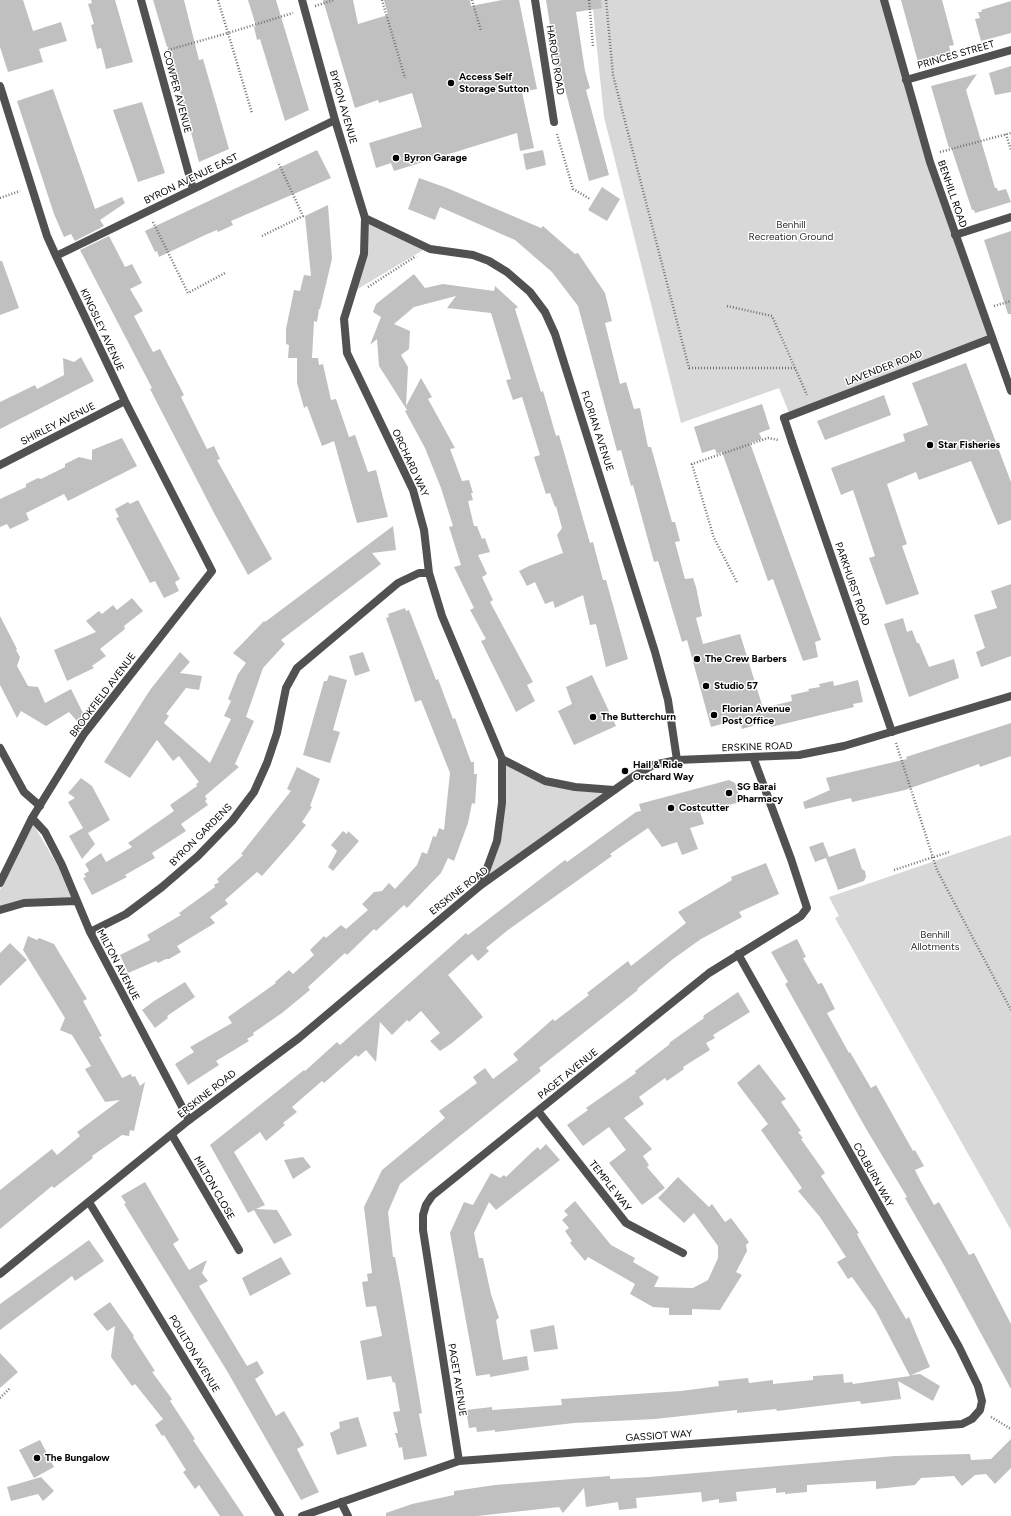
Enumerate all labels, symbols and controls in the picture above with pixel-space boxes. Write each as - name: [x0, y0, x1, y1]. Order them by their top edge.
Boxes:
- street label: HAROLD ROAD: [544, 24, 566, 96]
- street label: PRINCES STREET: [916, 38, 996, 72]
- street label: COWPER AVENUE: [160, 49, 194, 135]
- street label: BYRON AVENUE: [327, 69, 359, 145]
- place label: Access Self Storage Sutton: [459, 71, 529, 94]
- marker: Access Self Storage Sutton: [446, 78, 456, 88]
- street label: BYRON AVENUE EAST: [142, 151, 240, 207]
- place label: Byron Garage: [404, 152, 467, 164]
- marker: Byron Garage: [391, 153, 401, 163]
- street label: BENHILL ROAD: [935, 159, 969, 229]
- park label: Benhill Recreation Ground: [749, 219, 833, 242]
- street label: KINGSLEY AVENUE: [78, 287, 126, 373]
- street label: LAVENDER ROAD: [844, 348, 924, 388]
- street label: FLORIAN AVENUE: [578, 389, 616, 473]
- street label: SHIRLEY AVENUE: [19, 400, 97, 448]
- street label: ORCHARD WAY: [389, 427, 431, 499]
- place label: Star Fisheries: [938, 439, 1000, 451]
- marker: Star Fisheries: [925, 440, 935, 450]
- street label: PARKHURST ROAD: [832, 541, 872, 627]
- street label: BROOKFIELD AVENUE: [67, 650, 139, 740]
- place label: The Crew Barbers: [705, 653, 787, 665]
- marker: The Crew Barbers: [692, 654, 702, 664]
- place label: Studio 57: [714, 680, 758, 692]
- marker: Studio 57: [701, 681, 711, 691]
- place label: Florian Avenue Post Office: [722, 703, 790, 726]
- marker: Florian Avenue Post Office: [709, 710, 719, 720]
- place label: The Butterchurn: [601, 711, 676, 723]
- marker: The Butterchurn: [588, 712, 598, 722]
- street label: ERSKINE ROAD: [721, 740, 793, 754]
- place label: Hail & Ride Orchard Way: [633, 759, 694, 782]
- marker: Hail & Ride Orchard Way: [620, 766, 630, 776]
- place label: SG Barai Pharmacy: [737, 781, 783, 804]
- marker: SG Barai Pharmacy: [724, 788, 734, 798]
- street label: BYRON GARDENS: [167, 801, 235, 869]
- place label: Costcutter: [679, 802, 729, 814]
- marker: Costcutter: [666, 803, 676, 813]
- street label: ERSKINE ROAD: [427, 864, 491, 918]
- street label: MILTON AVENUE: [94, 927, 142, 1003]
- park label: Benhill Allotments: [911, 929, 959, 952]
- street label: PAGET AVENUE: [536, 1046, 600, 1102]
- street label: ERSKINE ROAD: [175, 1067, 239, 1121]
- street label: COLBURN WAY: [850, 1141, 896, 1209]
- street label: MILTON CLOSE: [191, 1154, 237, 1222]
- street label: TEMPLE WAY: [586, 1158, 634, 1214]
- street label: POULTON AVENUE: [166, 1313, 222, 1395]
- street label: PAGET AVENUE: [445, 1343, 469, 1417]
- street label: GASSIOT WAY: [625, 1428, 693, 1444]
- place label: The Bungalow: [45, 1452, 110, 1464]
- marker: The Bungalow: [32, 1453, 42, 1463]

